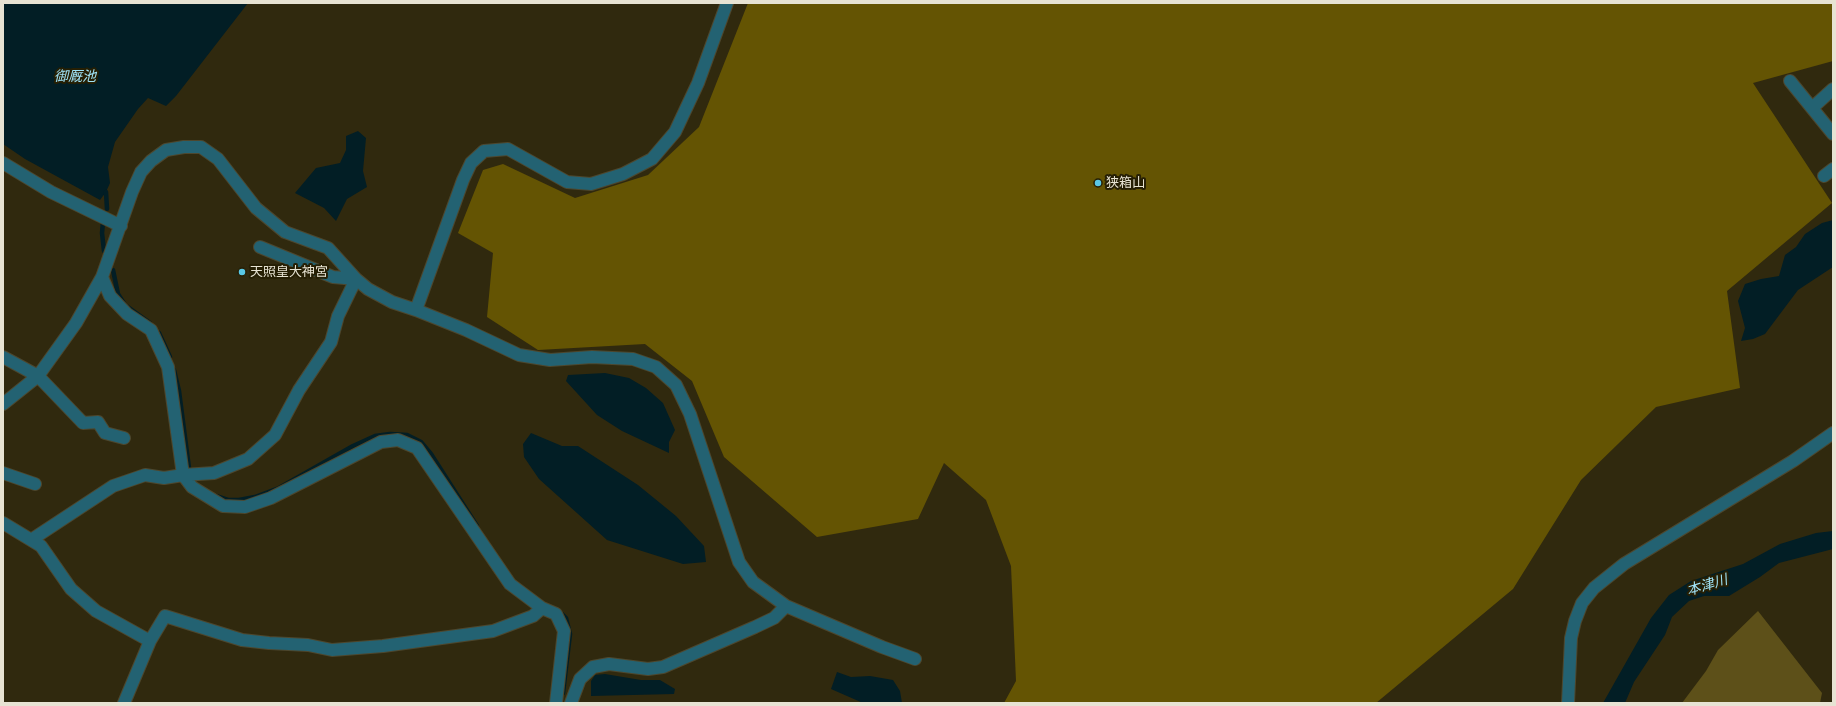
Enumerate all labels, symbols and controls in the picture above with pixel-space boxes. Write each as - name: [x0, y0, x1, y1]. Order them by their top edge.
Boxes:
- water label: 御厩池: [54, 68, 96, 84]
- place label: 狭箱山: [1106, 175, 1145, 191]
- marker: 狭箱山: [1093, 178, 1103, 188]
- place label: 天照皇大神宮: [250, 264, 328, 280]
- marker: 天照皇大神宮: [237, 267, 247, 277]
- water label: 本津川: [1684, 571, 1730, 599]

